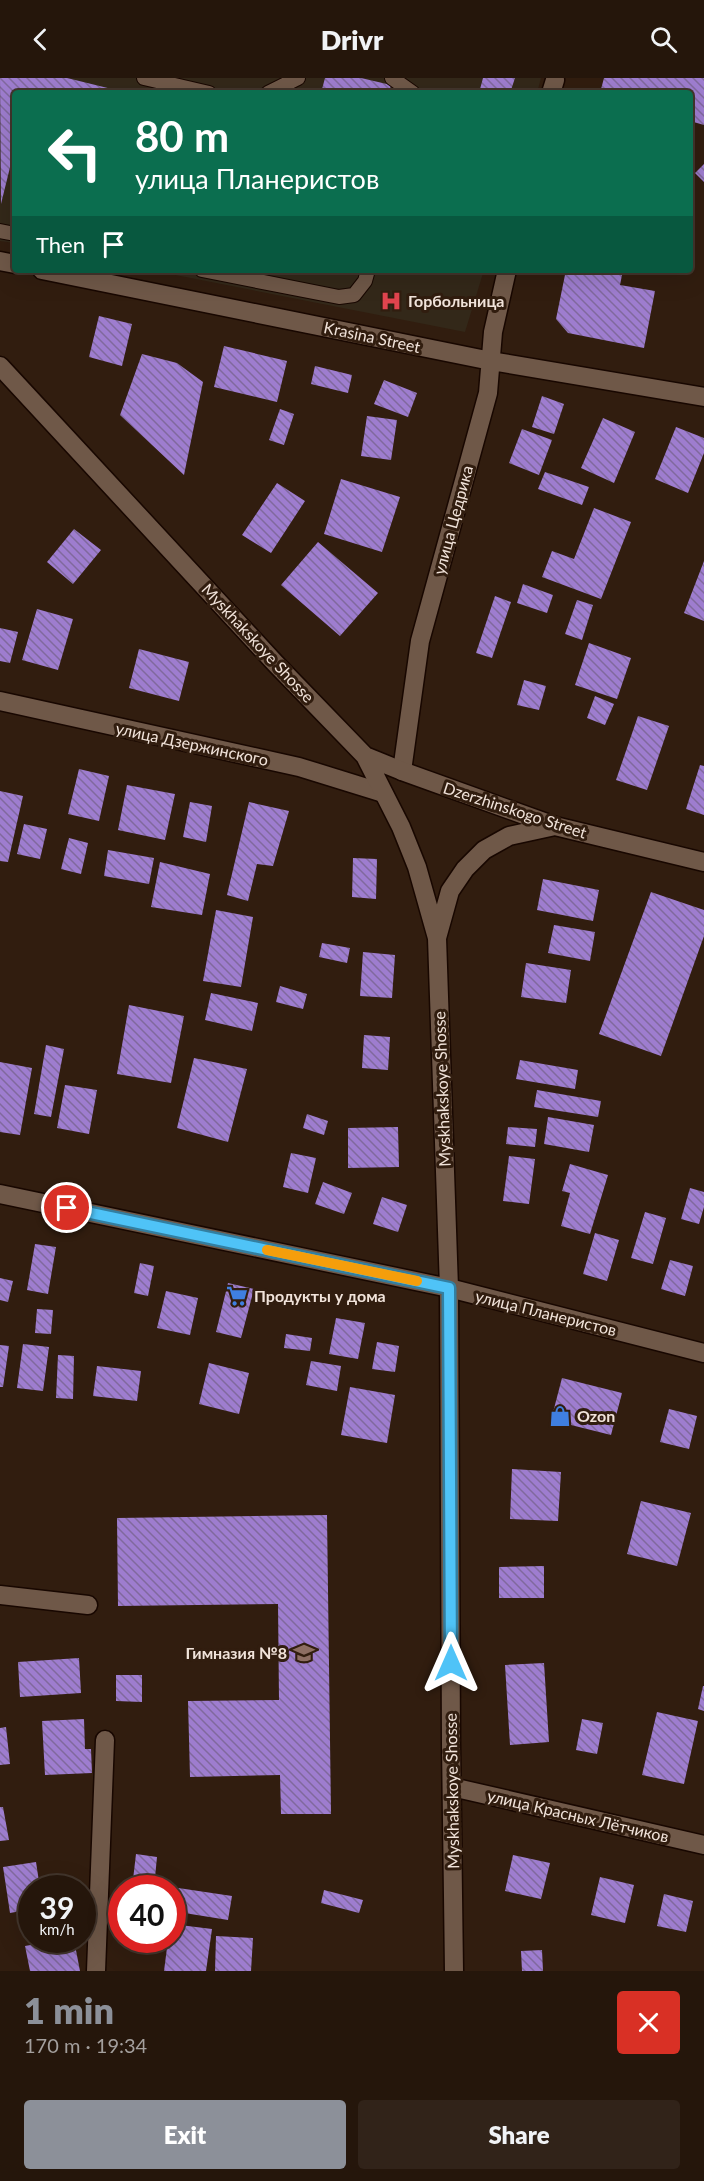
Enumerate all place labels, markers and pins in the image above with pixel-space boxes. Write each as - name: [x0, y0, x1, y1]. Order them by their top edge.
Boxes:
- hospital icon: Горбольница: [379, 289, 403, 313]
- place label: Горбольница: [408, 291, 504, 310]
- pin: [41, 1182, 92, 1233]
- supermarket icon: Продукты у дома: [225, 1284, 249, 1308]
- place label: Продукты у дома: [254, 1286, 386, 1305]
- shop icon: Ozon: [548, 1404, 572, 1428]
- place label: Ozon: [577, 1406, 615, 1425]
- school or university icon: Гимназия №8: [292, 1641, 316, 1665]
- place label: Гимназия №8: [185, 1643, 287, 1662]

